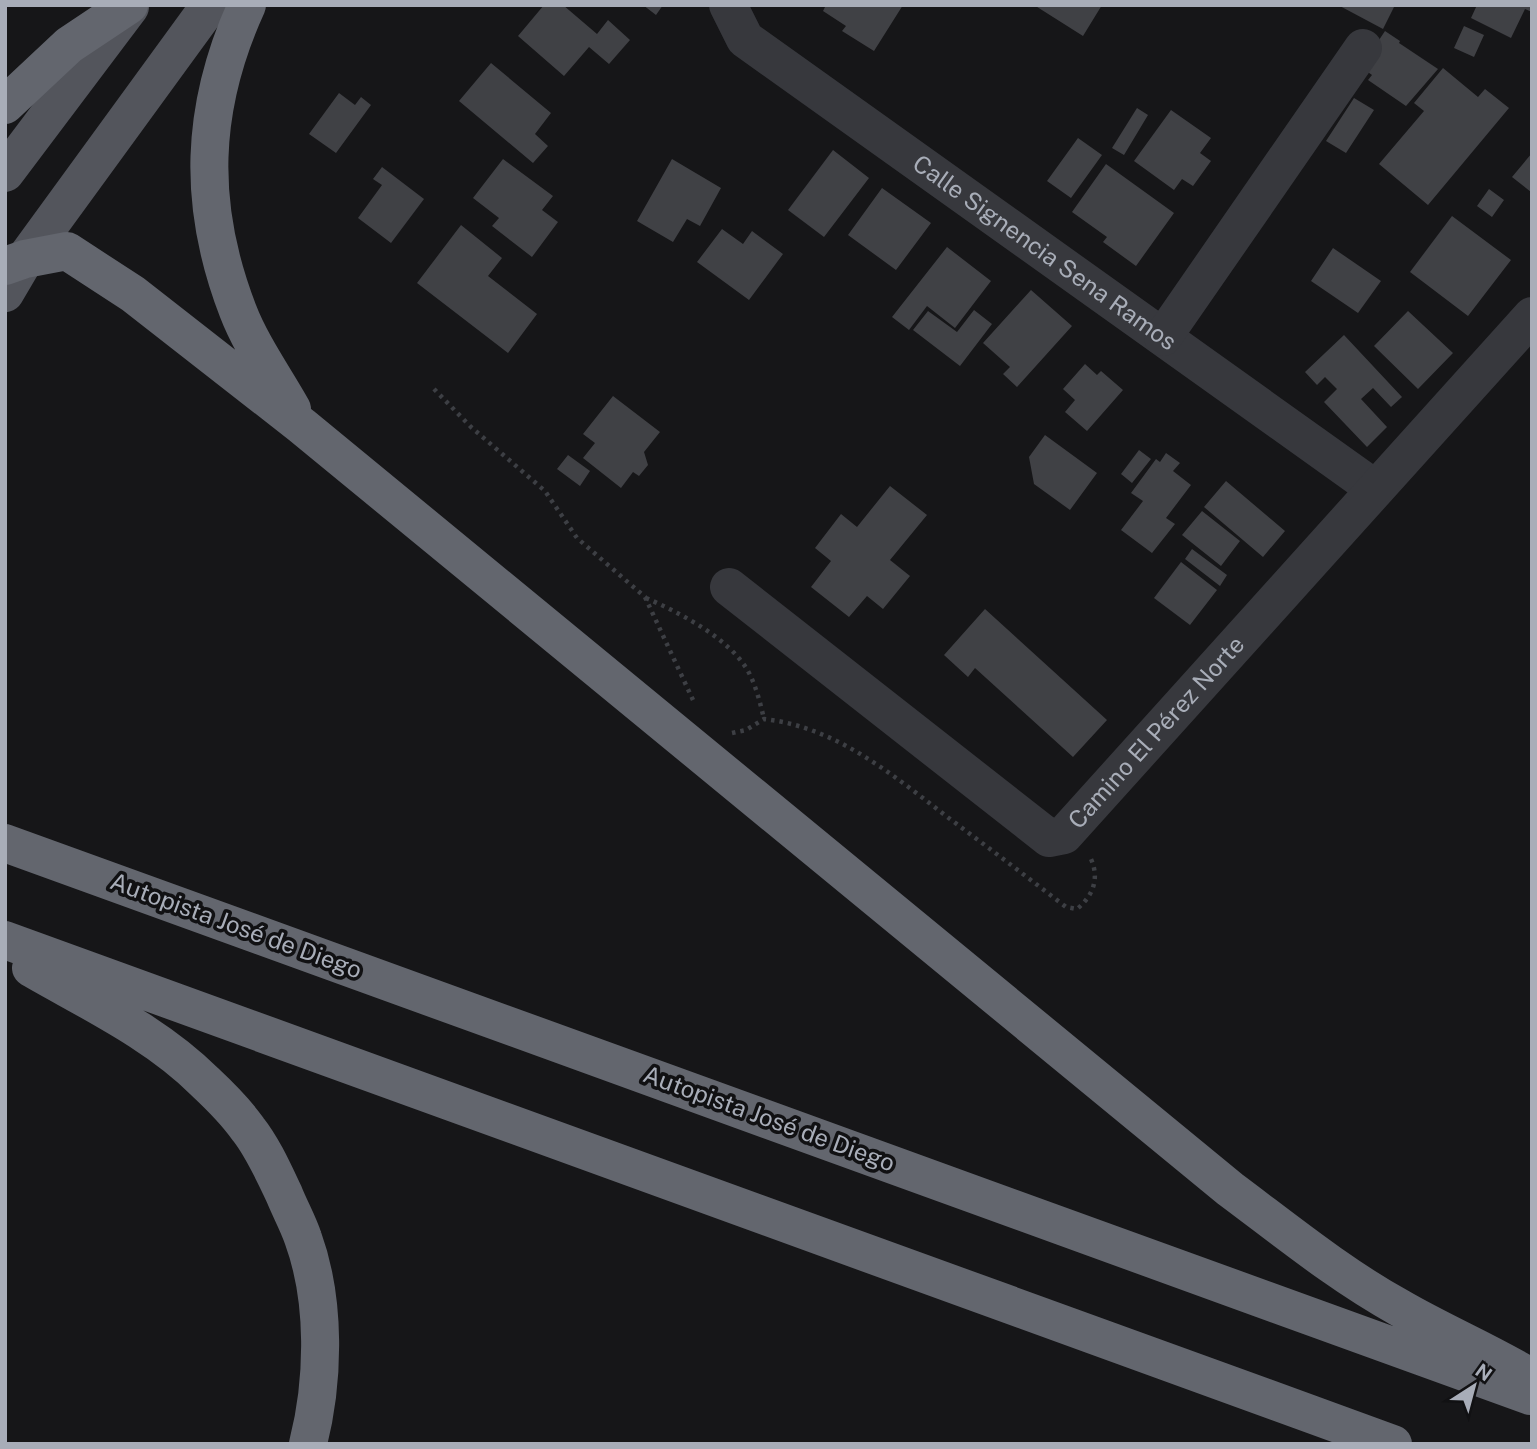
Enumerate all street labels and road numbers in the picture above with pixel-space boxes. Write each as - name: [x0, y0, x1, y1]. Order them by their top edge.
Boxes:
- street label: Calle Signencia Sena Ramos: [908, 148, 1182, 355]
- street label: Camino El Pérez Norte: [1062, 630, 1249, 834]
- street label: Autopista José de Diego: [107, 866, 366, 984]
- street label: Autopista José de Diego: [640, 1059, 899, 1177]

